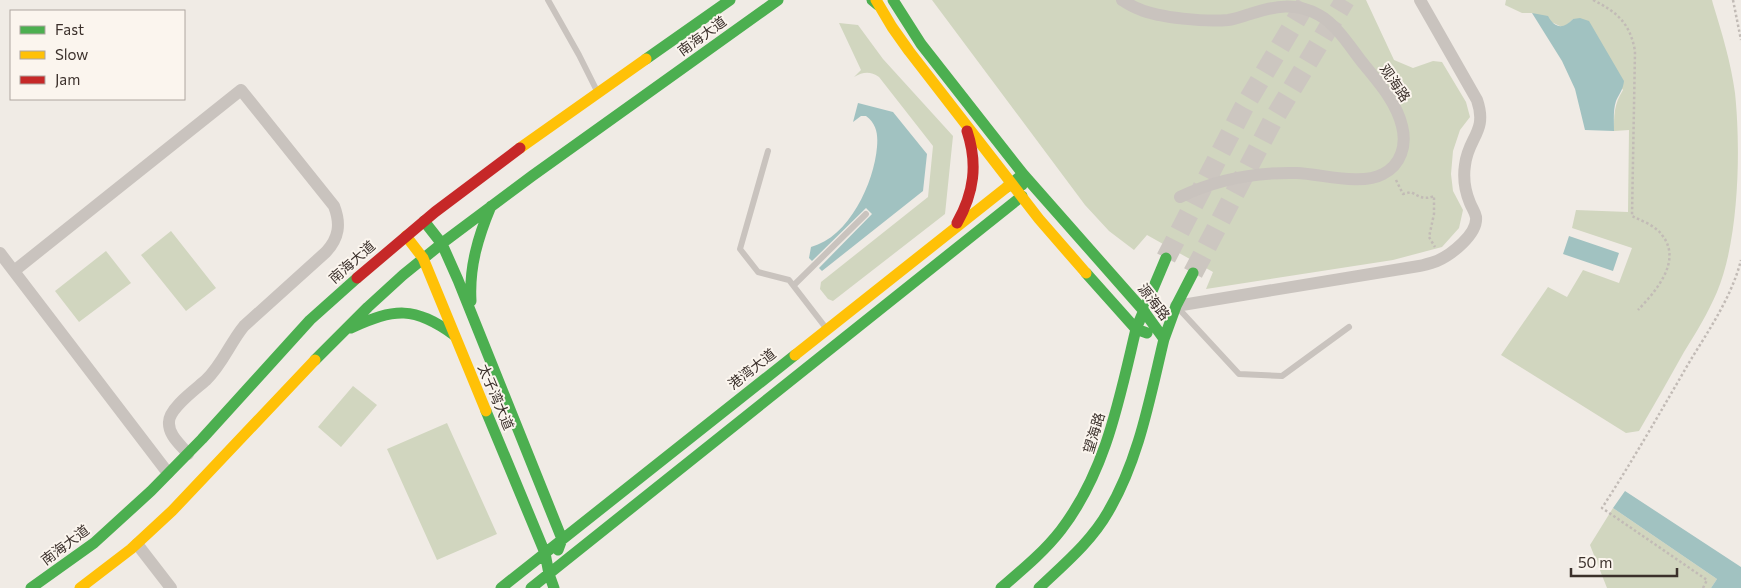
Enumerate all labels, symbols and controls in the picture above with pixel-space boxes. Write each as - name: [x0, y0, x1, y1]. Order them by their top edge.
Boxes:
- legend: [10, 10, 185, 100]
- street label: 南海大道: [674, 12, 729, 59]
- text: Fast: [55, 20, 84, 38]
- text: Slow: [55, 45, 88, 63]
- street label: 观海路: [1377, 61, 1414, 105]
- text: Jam: [55, 70, 80, 88]
- street label: 南海大道: [325, 237, 378, 286]
- street label: 源海路: [1135, 280, 1174, 323]
- street label: 港湾大道: [724, 345, 779, 393]
- street label: 太子湾大道: [475, 361, 518, 432]
- street label: 望海路: [1079, 410, 1108, 455]
- street label: 南海大道: [37, 521, 92, 568]
- scale bar: [1571, 546, 1677, 578]
- text: 50 m: [1578, 553, 1612, 571]

